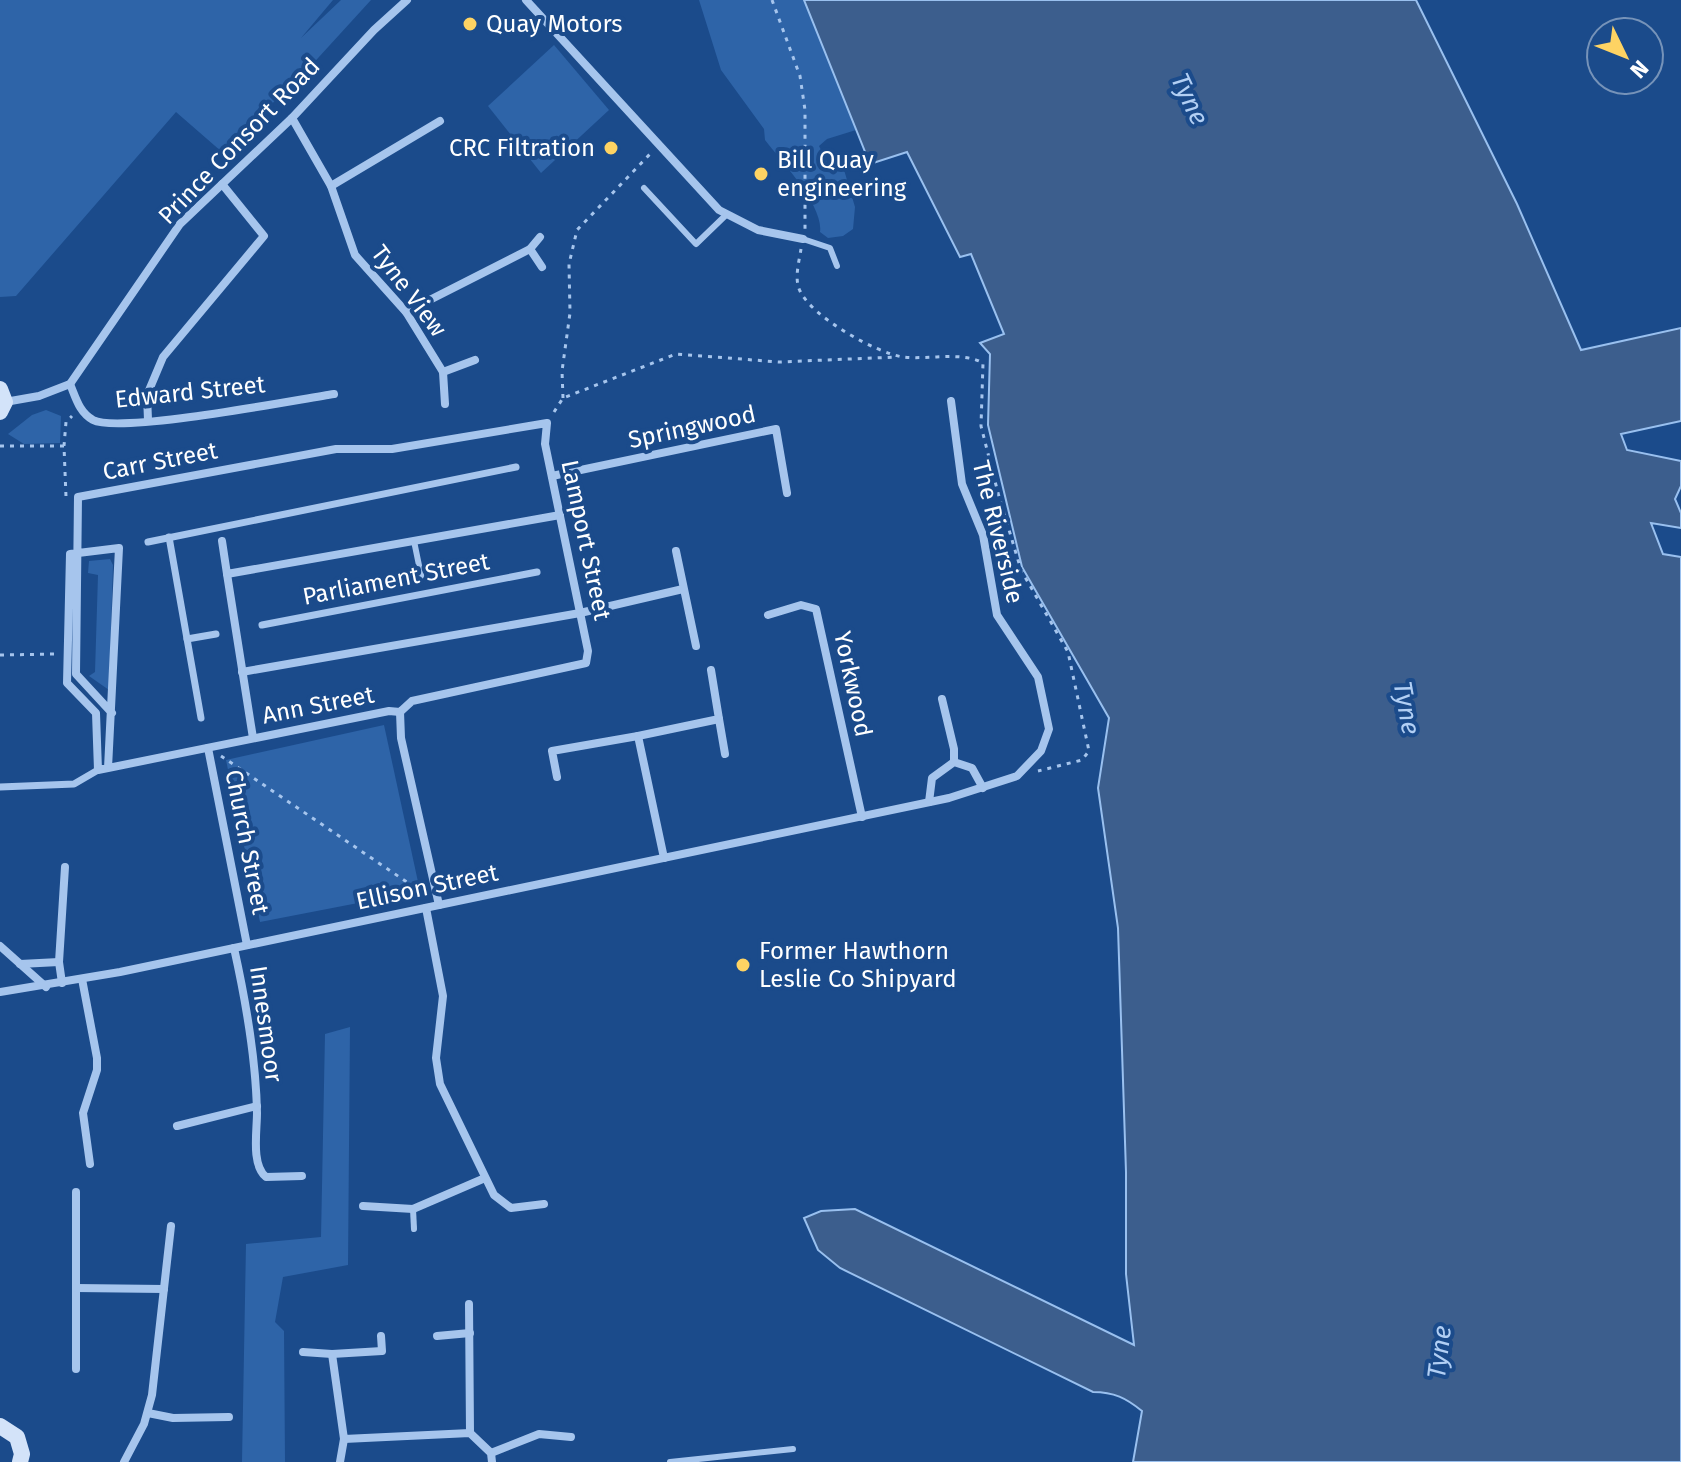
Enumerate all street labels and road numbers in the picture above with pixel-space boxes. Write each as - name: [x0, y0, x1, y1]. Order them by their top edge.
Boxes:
- street label: Prince Consort Road: [153, 52, 325, 230]
- street label: Tyne View: [366, 240, 452, 342]
- street label: Edward Street: [113, 370, 267, 414]
- street label: Springwood: [626, 400, 758, 454]
- street label: Carr Street: [100, 436, 220, 486]
- street label: Lamport Street: [555, 457, 617, 623]
- street label: The Riverside: [967, 458, 1029, 606]
- street label: Parliament Street: [300, 547, 492, 611]
- street label: Yorkwood: [828, 629, 878, 739]
- street label: Ann Street: [260, 680, 377, 730]
- street label: Church Street: [219, 767, 275, 917]
- street label: Ellison Street: [354, 858, 501, 916]
- street label: Innesmoor: [244, 964, 288, 1085]

